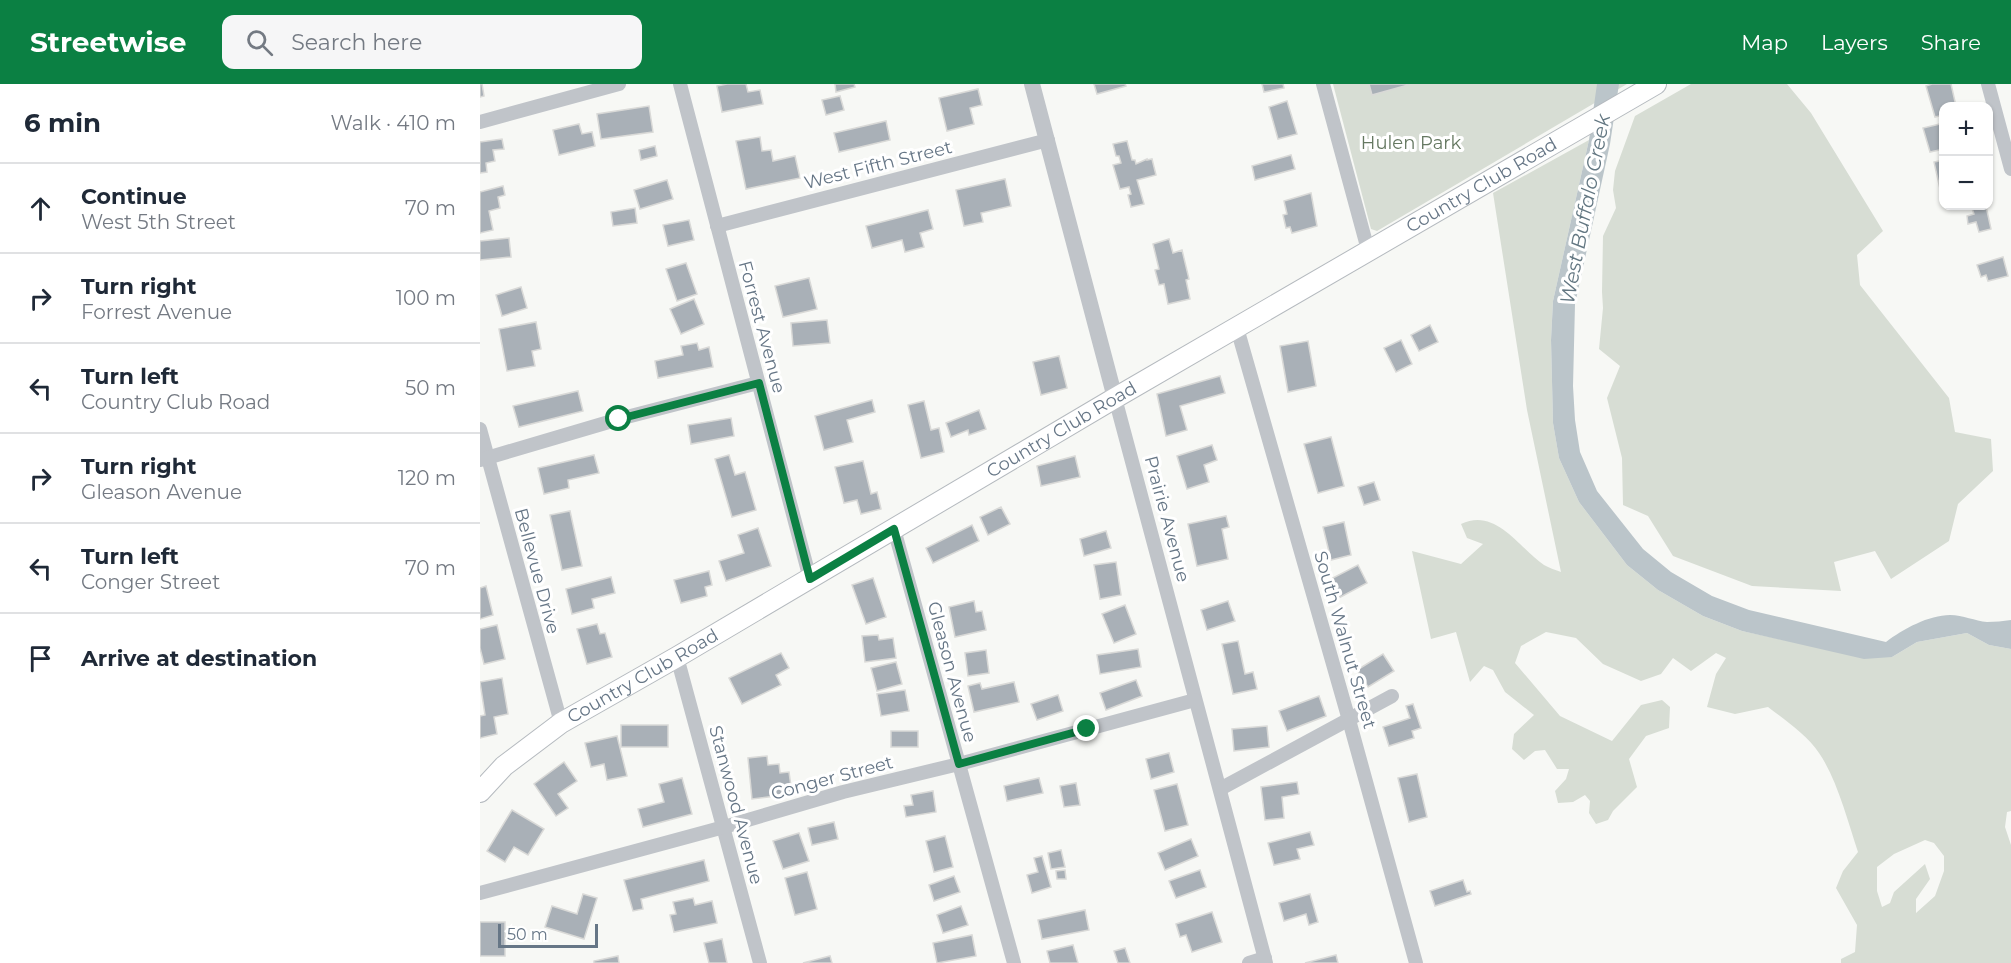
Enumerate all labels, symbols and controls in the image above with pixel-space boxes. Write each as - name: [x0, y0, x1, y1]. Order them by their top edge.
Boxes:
- search box: [222, 15, 642, 69]
- text: Streetwise: [30, 25, 186, 59]
- icon: search: [243, 26, 276, 59]
- text: Search here: [291, 29, 422, 56]
- text: Map: [1741, 30, 1788, 55]
- text: Layers: [1821, 30, 1888, 55]
- text: Share: [1921, 30, 1981, 55]
- map controls: [1939, 102, 1993, 210]
- button: +: [1939, 102, 1993, 156]
- text: 6 min: [24, 107, 101, 139]
- text: Walk · 410 m: [331, 111, 456, 135]
- water label: West Buffalo Creek: [1555, 111, 1615, 306]
- park label: Hulen Park: [1361, 132, 1461, 154]
- street label: Country Club Road: [1402, 133, 1561, 238]
- street label: West Fifth Street: [802, 136, 954, 194]
- button: −: [1939, 156, 1993, 210]
- text: Continue: [81, 183, 187, 210]
- icon: ahead: [24, 192, 57, 225]
- text: 70 m: [405, 196, 456, 220]
- text: West 5th Street: [81, 210, 236, 234]
- street label: Forrest Avenue: [734, 258, 790, 396]
- text: Turn right: [81, 273, 196, 300]
- icon: right: [24, 282, 57, 315]
- text: 100 m: [396, 286, 456, 310]
- text: Forrest Avenue: [81, 300, 232, 324]
- text: Turn left: [81, 363, 179, 390]
- icon: left: [24, 372, 57, 405]
- text: 50 m: [405, 376, 456, 400]
- street label: Country Club Road: [983, 377, 1141, 482]
- text: Country Club Road: [81, 390, 270, 414]
- route start: [605, 405, 631, 431]
- text: Turn right: [81, 453, 196, 480]
- street label: Prairie Avenue: [1140, 453, 1194, 585]
- icon: right: [24, 462, 57, 495]
- text: 120 m: [398, 466, 456, 490]
- text: Gleason Avenue: [81, 480, 242, 504]
- street label: Bellevue Drive: [510, 506, 564, 636]
- text: Turn left: [81, 543, 179, 570]
- street label: South Walnut Street: [1309, 549, 1381, 731]
- icon: left: [24, 552, 57, 585]
- text: 70 m: [405, 556, 456, 580]
- text: Conger Street: [81, 570, 220, 594]
- street label: Gleason Avenue: [923, 599, 981, 745]
- street label: Country Club Road: [563, 624, 722, 728]
- icon: arrive: [24, 642, 57, 675]
- text: Arrive at destination: [81, 645, 317, 672]
- route end: [1073, 715, 1099, 741]
- street label: Stanwood Avenue: [704, 723, 768, 887]
- street label: Conger Street: [769, 751, 895, 805]
- scale bar: [498, 921, 598, 948]
- text: 50 m: [507, 925, 548, 944]

